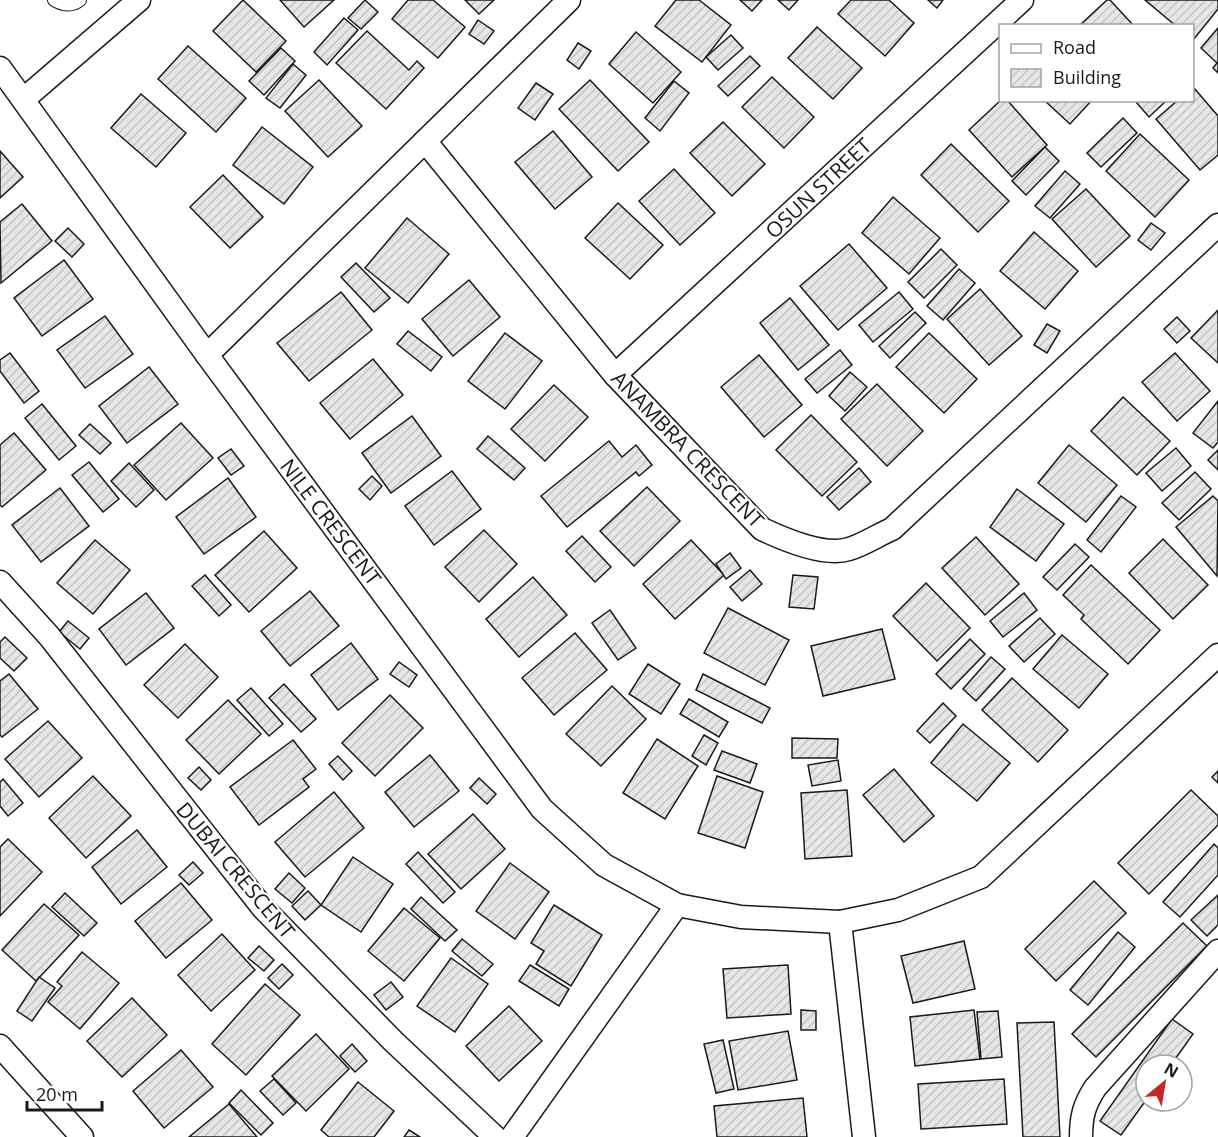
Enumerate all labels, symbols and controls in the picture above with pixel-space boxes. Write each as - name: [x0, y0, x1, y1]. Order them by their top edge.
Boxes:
- legend: [999, 24, 1194, 102]
- text: Road: [1053, 35, 1096, 59]
- text: Building: [1053, 65, 1121, 89]
- street label: OSUN STREET: [759, 131, 877, 244]
- street label: ANAMBRA CRESCENT: [606, 364, 771, 534]
- street label: NILE CRESCENT: [274, 453, 388, 591]
- street label: DUBAI CRESCENT: [171, 796, 302, 945]
- north arrow: [1134, 1053, 1194, 1113]
- text: N: [1160, 1057, 1183, 1083]
- scale bar: [27, 1074, 102, 1112]
- text: 20 m: [36, 1082, 78, 1106]

